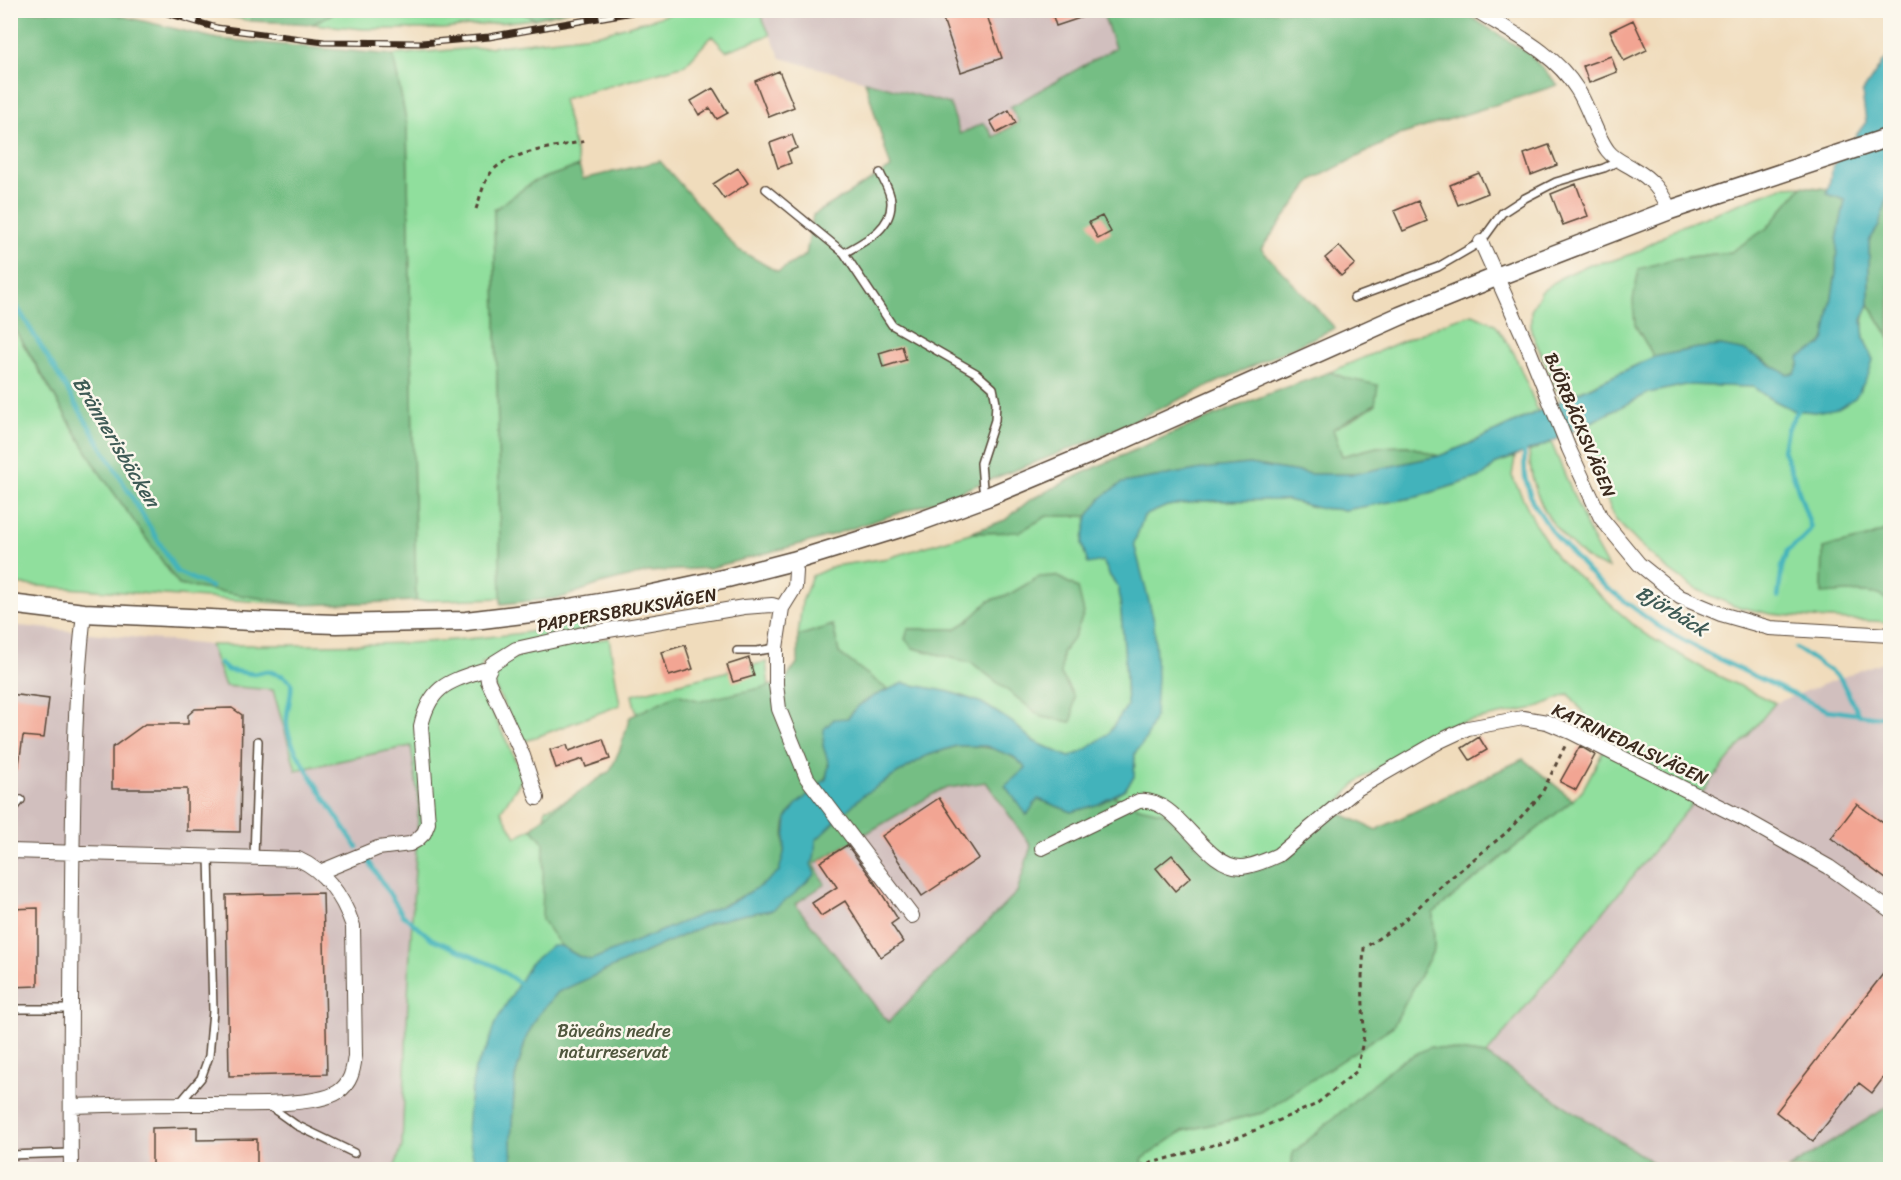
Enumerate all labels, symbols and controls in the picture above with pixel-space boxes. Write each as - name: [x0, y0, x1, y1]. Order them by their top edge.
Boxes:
- street label: BJÖRBÄCKSVÄGEN: [1535, 347, 1625, 503]
- water label: Brännerisbäcken: [63, 370, 170, 516]
- water label: Björbäck: [1629, 576, 1717, 648]
- street label: PAPPERSBRUKSVÄGEN: [534, 578, 720, 642]
- street label: KATRINEDALSVÄGEN: [1546, 694, 1714, 795]
- park label: Bäveåns nedre naturreservat: [557, 1015, 671, 1068]

